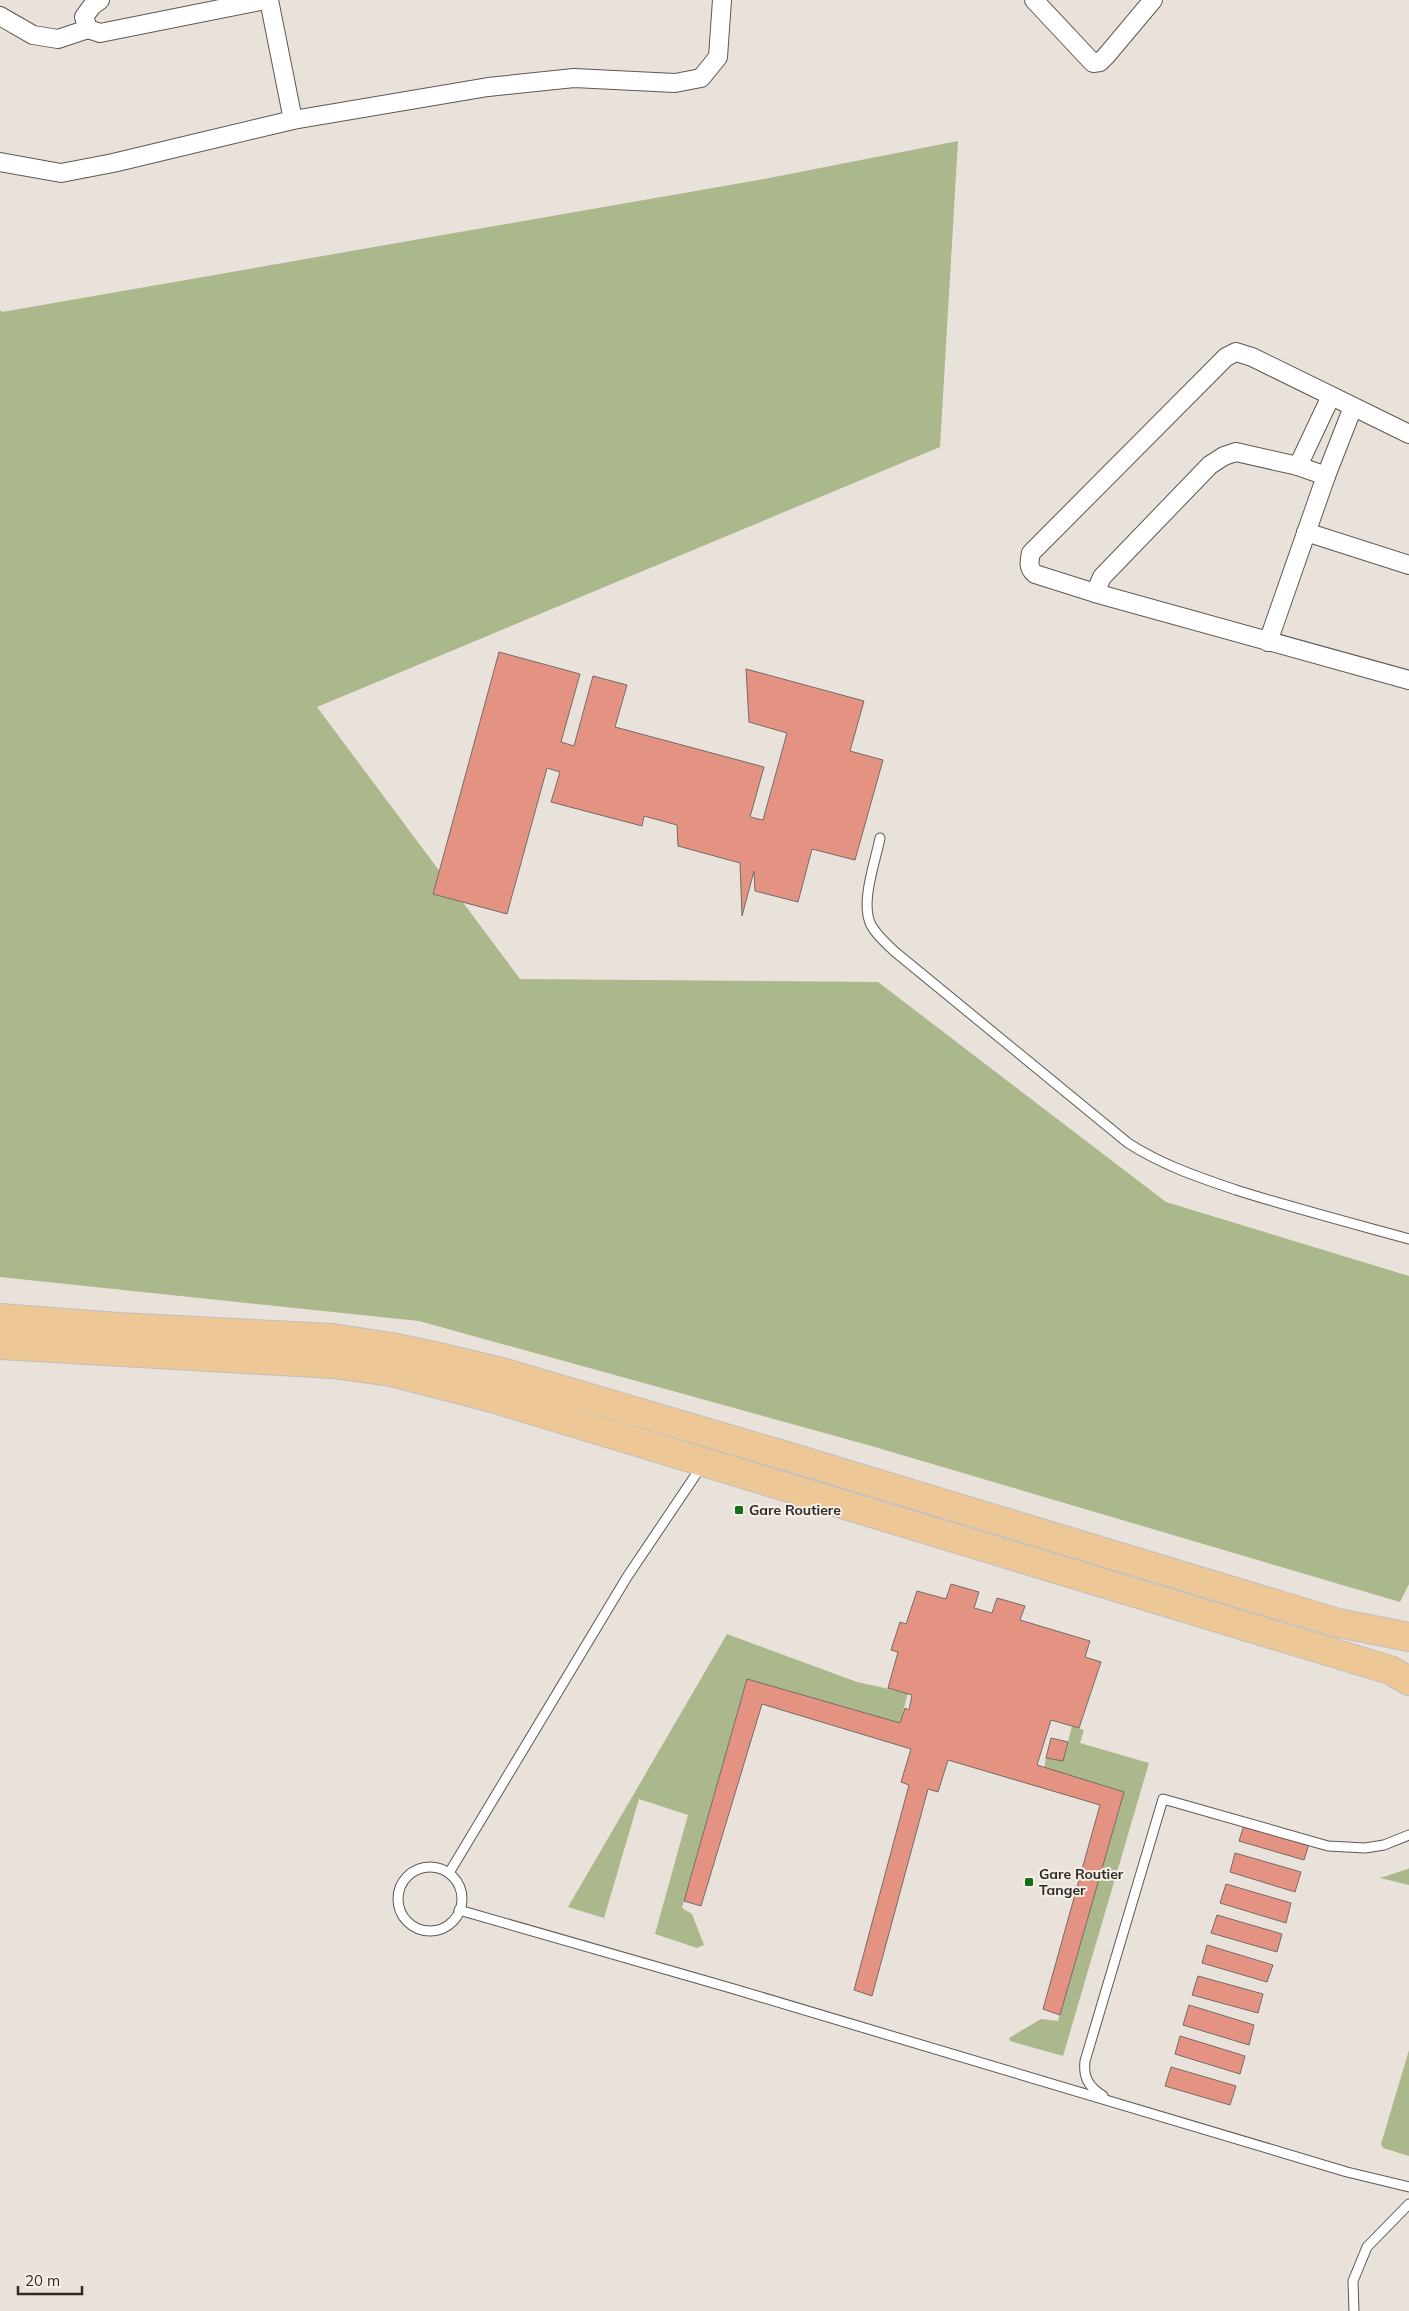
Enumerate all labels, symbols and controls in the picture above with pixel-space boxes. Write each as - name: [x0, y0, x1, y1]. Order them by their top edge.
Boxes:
- place label: Gare Routiere: [749, 1501, 841, 1519]
- marker: Gare Routiere: [733, 1504, 745, 1516]
- place label: Gare Routier Tanger: [1039, 1865, 1124, 1899]
- marker: Gare Routier Tanger: [1023, 1876, 1035, 1888]
- scale bar: [18, 2264, 81, 2296]
- text: 20 m: [25, 2271, 60, 2290]

